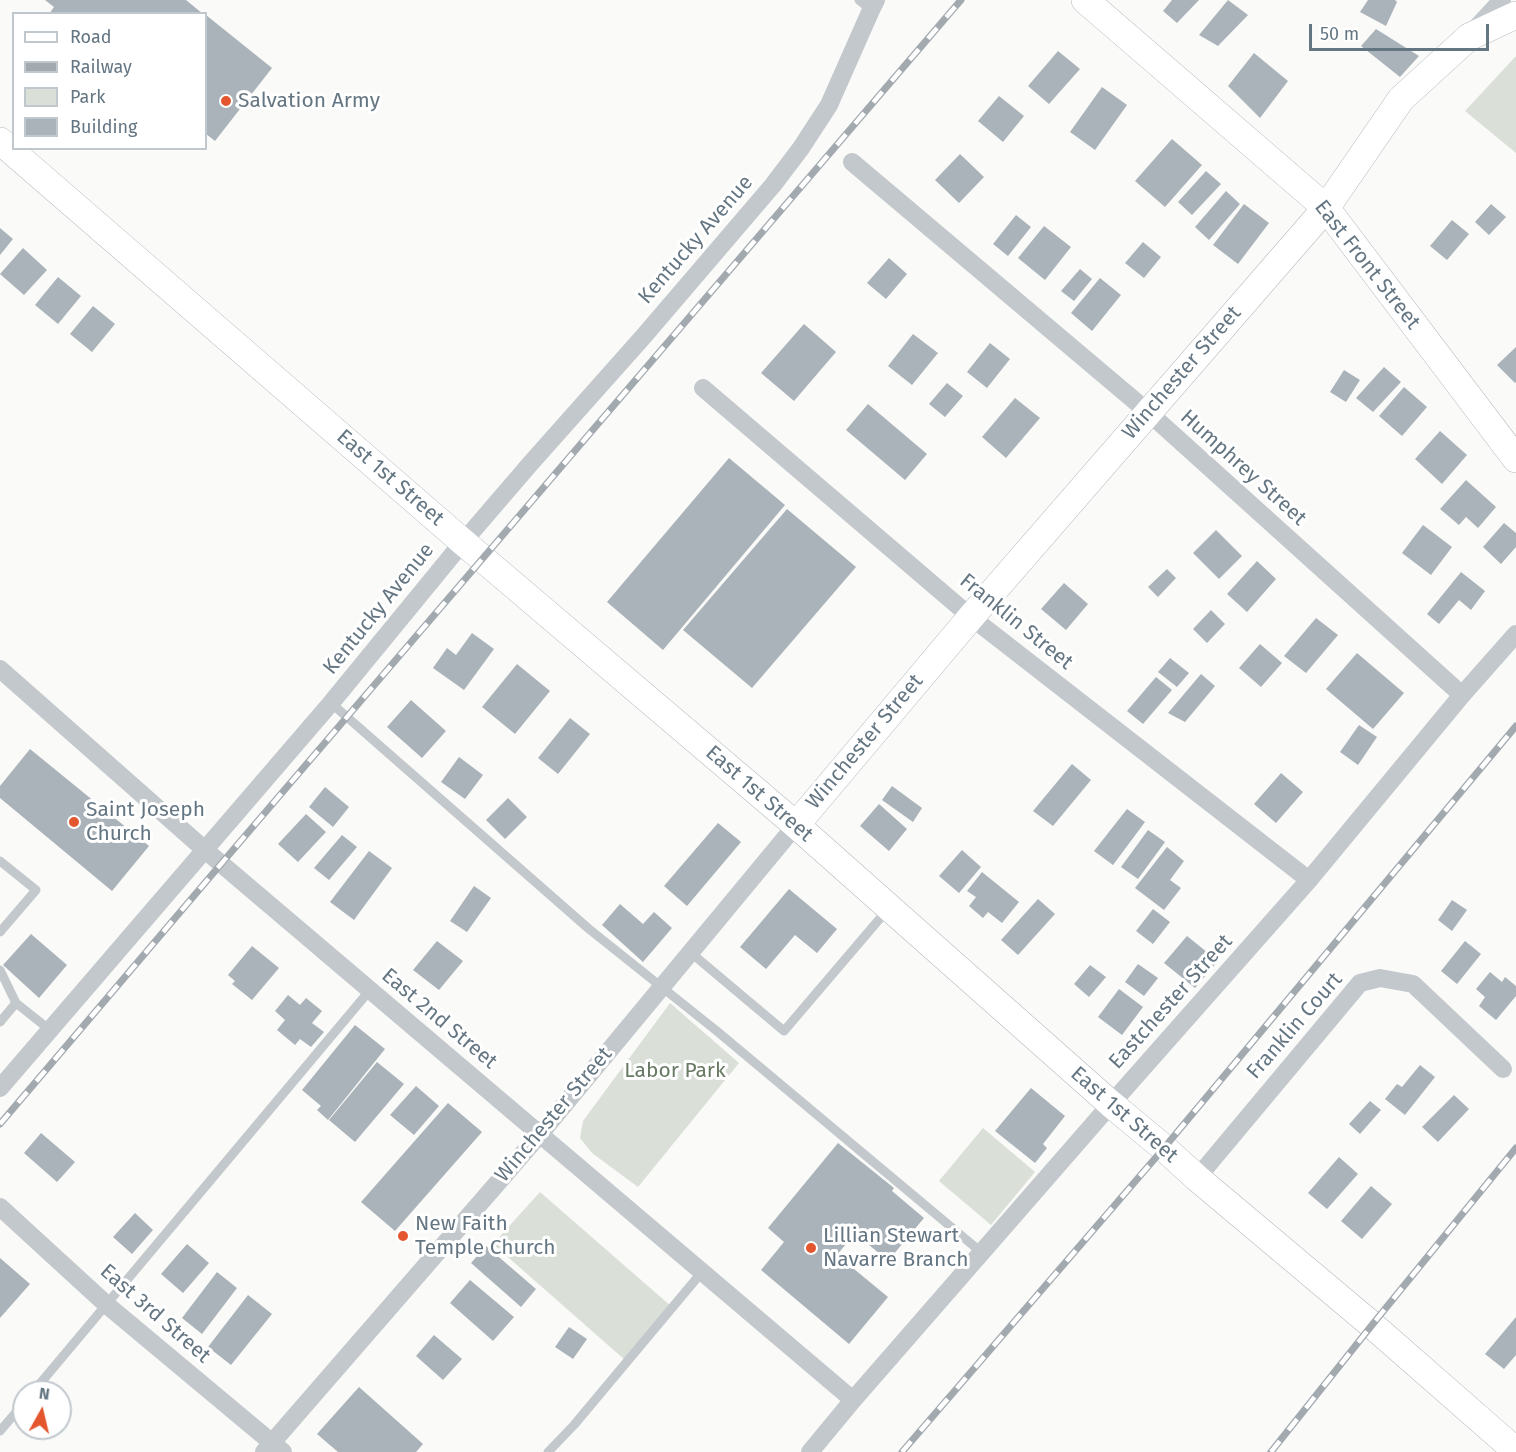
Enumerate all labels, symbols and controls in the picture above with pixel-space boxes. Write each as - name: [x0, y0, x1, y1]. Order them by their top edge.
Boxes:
- legend: [12, 12, 207, 150]
- scale bar: [1312, 12, 1492, 50]
- text: 50 m: [1320, 23, 1359, 45]
- text: Road: [70, 26, 112, 48]
- text: Railway: [70, 56, 132, 78]
- text: Park: [70, 86, 105, 108]
- place label: Salvation Army: [238, 88, 380, 114]
- marker: Salvation Army: [219, 94, 233, 108]
- text: Building: [70, 116, 137, 138]
- street label: Kentucky Avenue: [633, 171, 759, 309]
- street label: East Front Street: [1309, 195, 1425, 335]
- street label: Winchester Street: [1117, 301, 1247, 445]
- street label: Humphrey Street: [1175, 405, 1311, 531]
- street label: East 1st Street: [331, 424, 449, 532]
- street label: Kentucky Avenue: [318, 538, 440, 680]
- street label: Franklin Street: [954, 569, 1078, 675]
- street label: Winchester Street: [801, 669, 929, 815]
- street label: East 1st Street: [700, 740, 818, 848]
- place label: Saint Joseph Church: [86, 797, 205, 847]
- marker: Saint Joseph Church: [67, 815, 81, 829]
- street label: Eastchester Street: [1104, 930, 1238, 1074]
- street label: East 2nd Street: [376, 963, 502, 1075]
- street label: Franklin Court: [1242, 968, 1348, 1084]
- street label: Winchester Street: [490, 1042, 618, 1188]
- park label: Labor Park: [624, 1058, 726, 1084]
- street label: East 1st Street: [1065, 1061, 1183, 1169]
- place label: New Faith Temple Church: [415, 1211, 556, 1261]
- place label: Lillian Stewart Navarre Branch: [823, 1223, 969, 1273]
- marker: New Faith Temple Church: [396, 1229, 410, 1243]
- marker: Lillian Stewart Navarre Branch: [804, 1241, 818, 1255]
- street label: East 3rd Street: [95, 1259, 215, 1369]
- north arrow: [12, 1380, 72, 1440]
- text: N: [38, 1384, 51, 1404]

